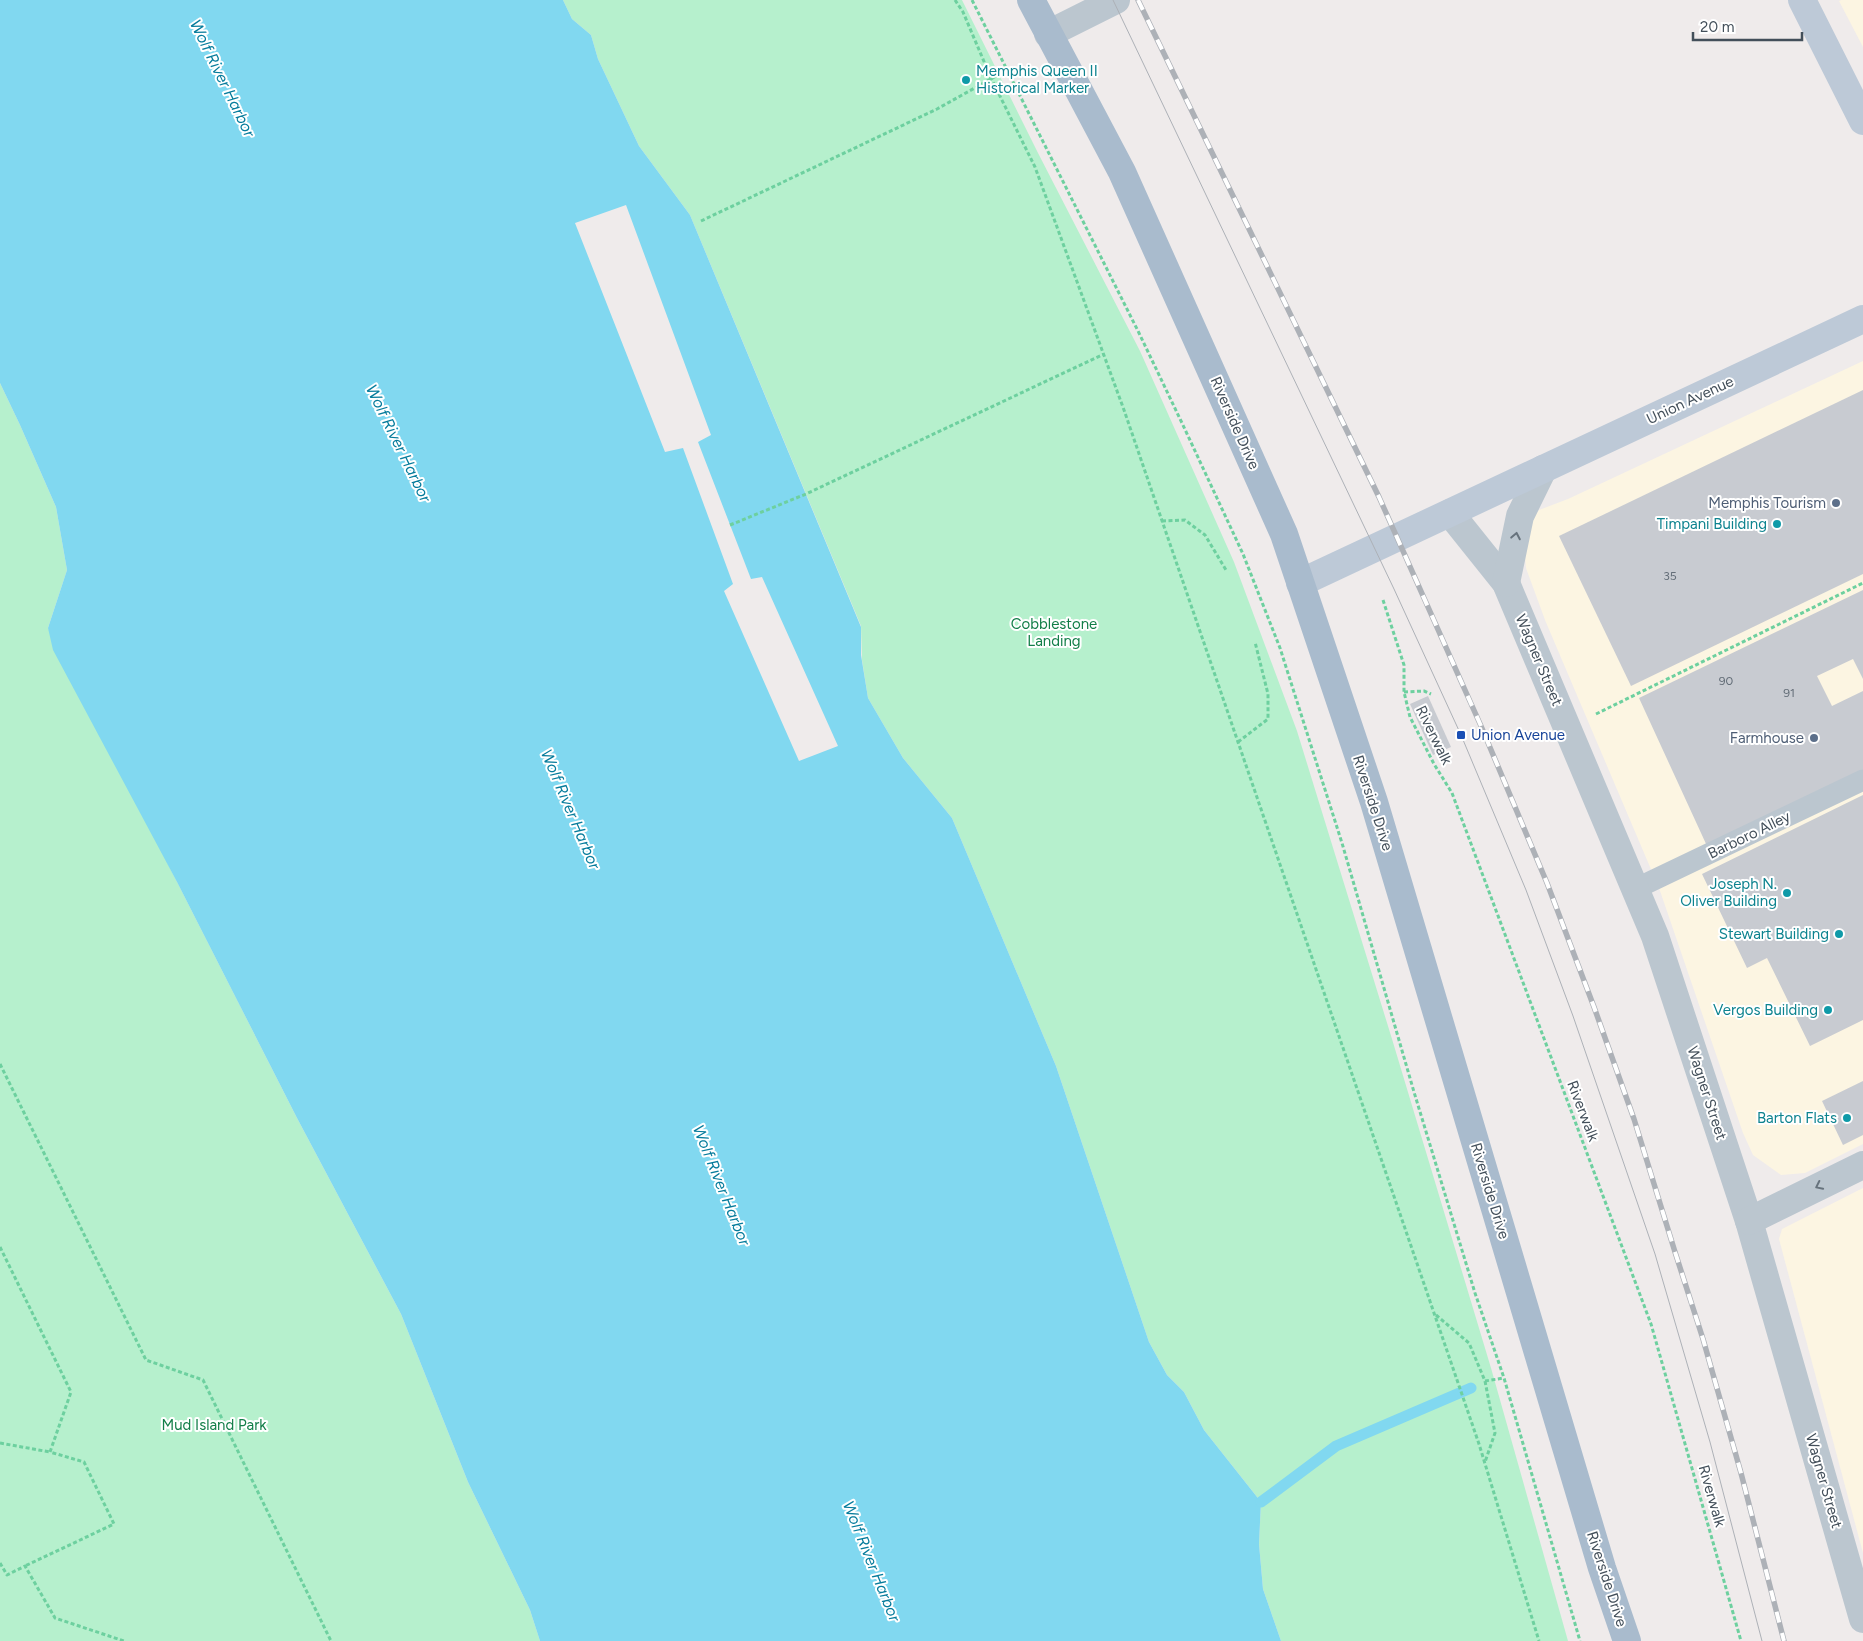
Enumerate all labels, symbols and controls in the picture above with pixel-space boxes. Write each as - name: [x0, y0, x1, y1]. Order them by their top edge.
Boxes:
- scale bar: [1693, 10, 1802, 42]
- water label: Wolf River Harbor: [186, 16, 259, 141]
- text: 20 m: [1700, 18, 1734, 36]
- place label: Memphis Queen II Historical Marker: [976, 62, 1098, 97]
- marker: Memphis Queen II Historical Marker: [960, 74, 972, 86]
- street label: Union Avenue: [1644, 372, 1736, 428]
- street label: Riverside Drive: [1207, 374, 1263, 472]
- water label: Wolf River Harbor: [362, 381, 435, 506]
- place label: Memphis Tourism: [1708, 494, 1826, 512]
- marker: Memphis Tourism: [1830, 497, 1842, 509]
- place label: Timpani Building: [1657, 515, 1767, 533]
- marker: Timpani Building: [1771, 518, 1783, 530]
- one-way arrow: [1510, 531, 1521, 540]
- house number: 35: [1663, 569, 1677, 583]
- street label: Wagner Street: [1512, 612, 1566, 709]
- park label: Cobblestone Landing: [1011, 615, 1097, 650]
- house number: 90: [1719, 674, 1734, 688]
- house number: 91: [1783, 686, 1795, 700]
- street label: Riverwalk: [1412, 702, 1456, 768]
- place label: Union Avenue: [1471, 726, 1565, 744]
- marker: Union Avenue: [1455, 729, 1467, 741]
- place label: Farmhouse: [1730, 729, 1804, 747]
- marker: Farmhouse: [1808, 732, 1820, 744]
- water label: Wolf River Harbor: [537, 746, 605, 873]
- street label: Riverside Drive: [1349, 753, 1397, 853]
- street label: Barboro Alley: [1705, 807, 1793, 863]
- place label: Joseph N. Oliver Building: [1680, 875, 1777, 910]
- marker: Joseph N. Oliver Building: [1781, 887, 1793, 899]
- place label: Stewart Building: [1719, 925, 1829, 943]
- marker: Stewart Building: [1833, 928, 1845, 940]
- place label: Vergos Building: [1713, 1001, 1818, 1019]
- marker: Vergos Building: [1822, 1004, 1834, 1016]
- street label: Wagner Street: [1683, 1044, 1731, 1142]
- street label: Riverwalk: [1563, 1078, 1603, 1145]
- place label: Barton Flats: [1757, 1109, 1837, 1127]
- marker: Barton Flats: [1841, 1112, 1853, 1124]
- water label: Wolf River Harbor: [689, 1122, 755, 1249]
- street label: Riverside Drive: [1467, 1141, 1513, 1241]
- one-way arrow: [1815, 1180, 1824, 1190]
- park label: Mud Island Park: [162, 1416, 267, 1434]
- street label: Wagner Street: [1802, 1432, 1846, 1531]
- street label: Riverwalk: [1695, 1463, 1730, 1530]
- water label: Wolf River Harbor: [839, 1498, 905, 1625]
- street label: Riverside Drive: [1583, 1529, 1631, 1629]

